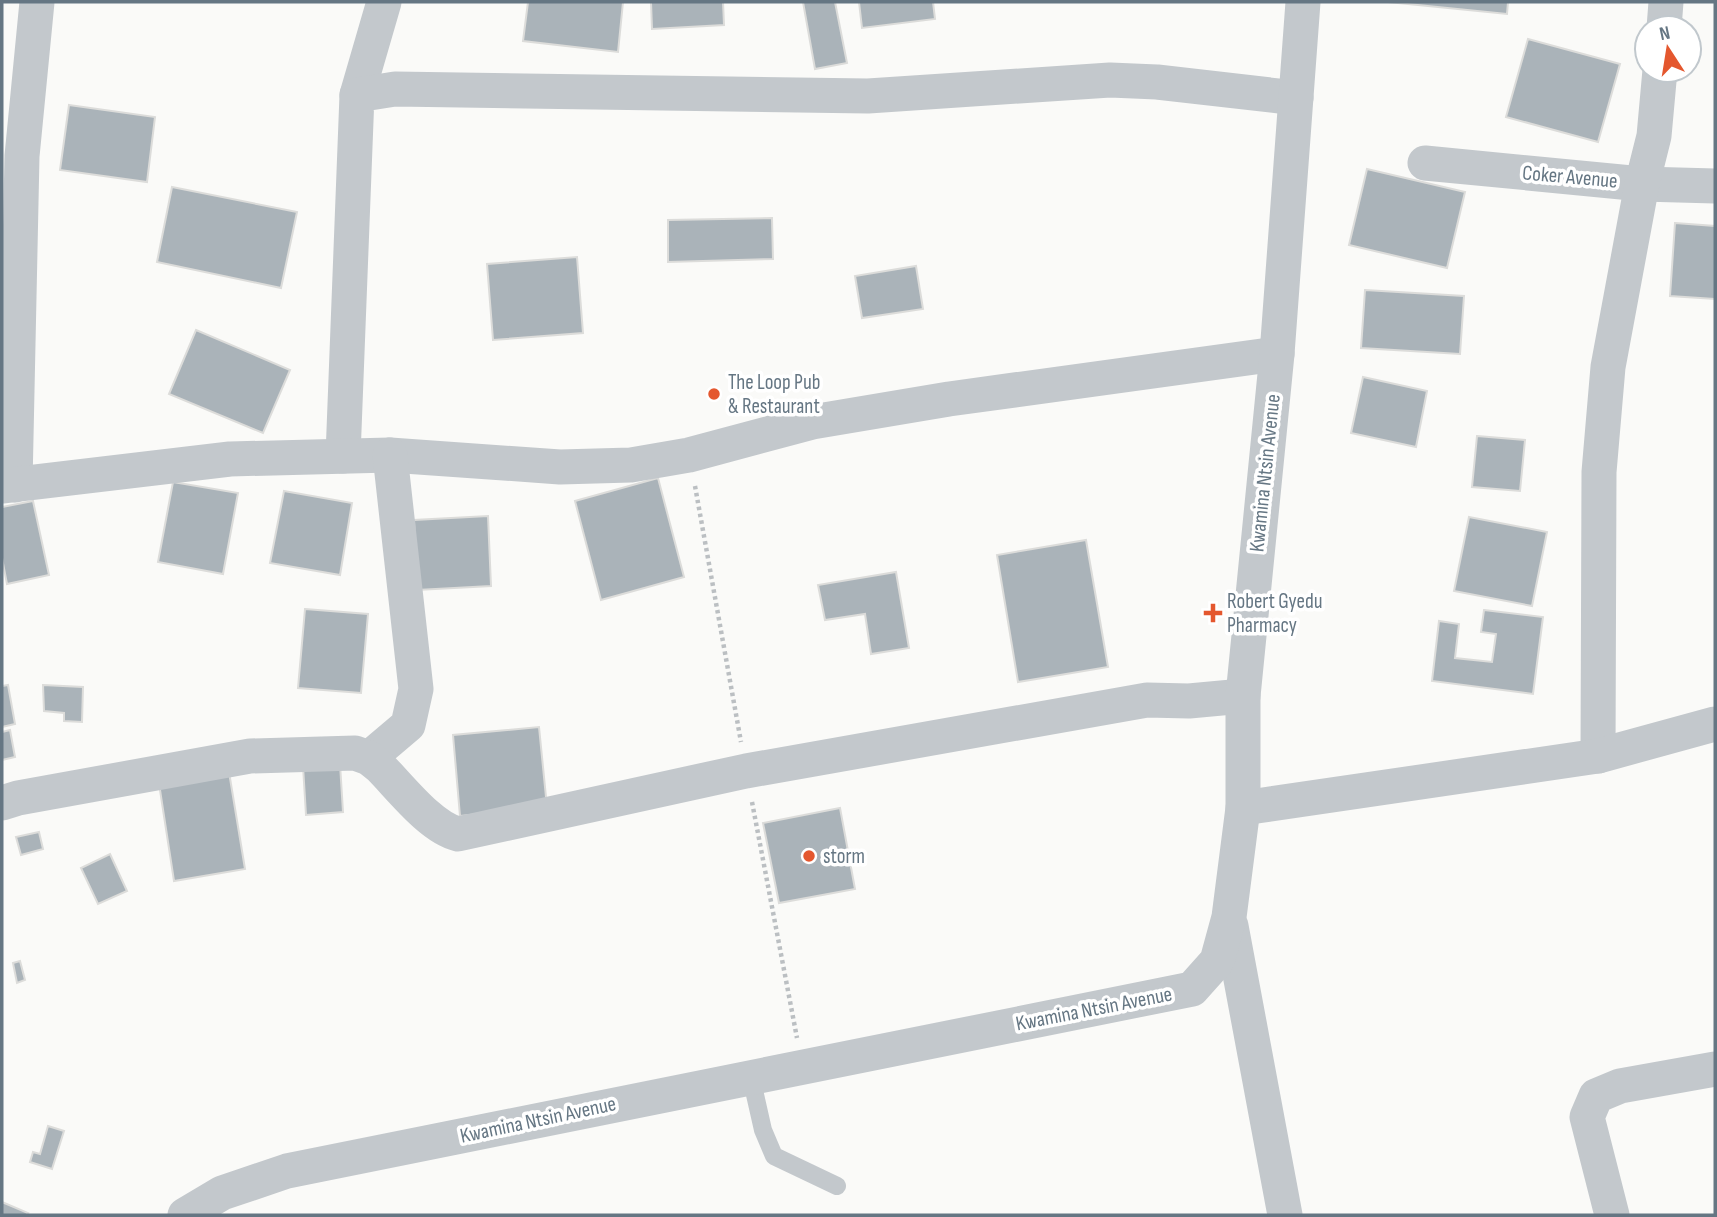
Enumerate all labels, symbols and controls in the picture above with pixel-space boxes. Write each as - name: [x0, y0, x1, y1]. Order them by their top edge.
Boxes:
- north arrow: [1633, 14, 1703, 84]
- text: N: [1657, 22, 1672, 46]
- street label: Coker Avenue: [1521, 160, 1619, 194]
- place label: The Loop Pub & Restaurant: [728, 370, 820, 419]
- marker: The Loop Pub & Restaurant: [706, 386, 722, 402]
- street label: Kwamina Ntsin Avenue: [1244, 393, 1286, 553]
- place label: Robert Gyedu Pharmacy: [1227, 589, 1322, 638]
- marker: Robert Gyedu Pharmacy: [1205, 605, 1221, 621]
- place label: storm: [823, 844, 865, 869]
- marker: storm: [801, 848, 817, 864]
- street label: Kwamina Ntsin Avenue: [1014, 982, 1174, 1036]
- street label: Kwamina Ntsin Avenue: [458, 1091, 618, 1149]

